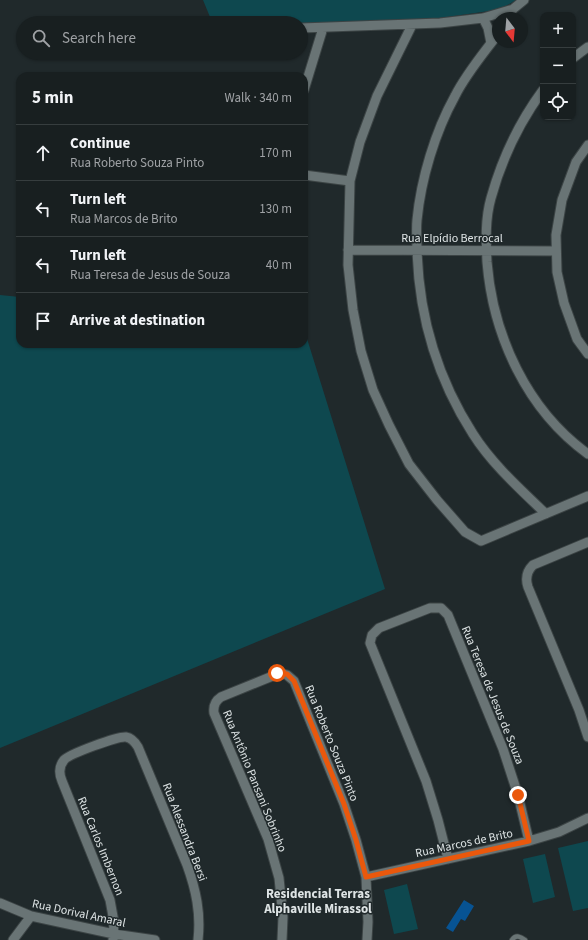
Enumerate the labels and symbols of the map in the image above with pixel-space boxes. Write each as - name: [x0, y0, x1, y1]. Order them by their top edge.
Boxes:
- north arrow: [492, 12, 528, 48]
- street label: Rua Elpídio Berrocal: [401, 230, 503, 247]
- street label: Rua Teresa de Jesus de Souza: [457, 623, 528, 767]
- route start: [268, 664, 286, 682]
- street label: Rua Roberto Souza Pinto: [300, 683, 363, 804]
- street label: Rua Antônio Pansani Sobrinho: [218, 708, 291, 855]
- street label: Rua Alessandra Bersi: [158, 781, 211, 884]
- route end: [509, 786, 527, 804]
- street label: Rua Carlos Imbernon: [73, 794, 128, 898]
- street label: Rua Marcos de Brito: [414, 825, 514, 862]
- district label: Residencial Terras Alphaville Mirassol: [263, 885, 372, 918]
- street label: Rua Dorival Amaral: [31, 895, 127, 932]

